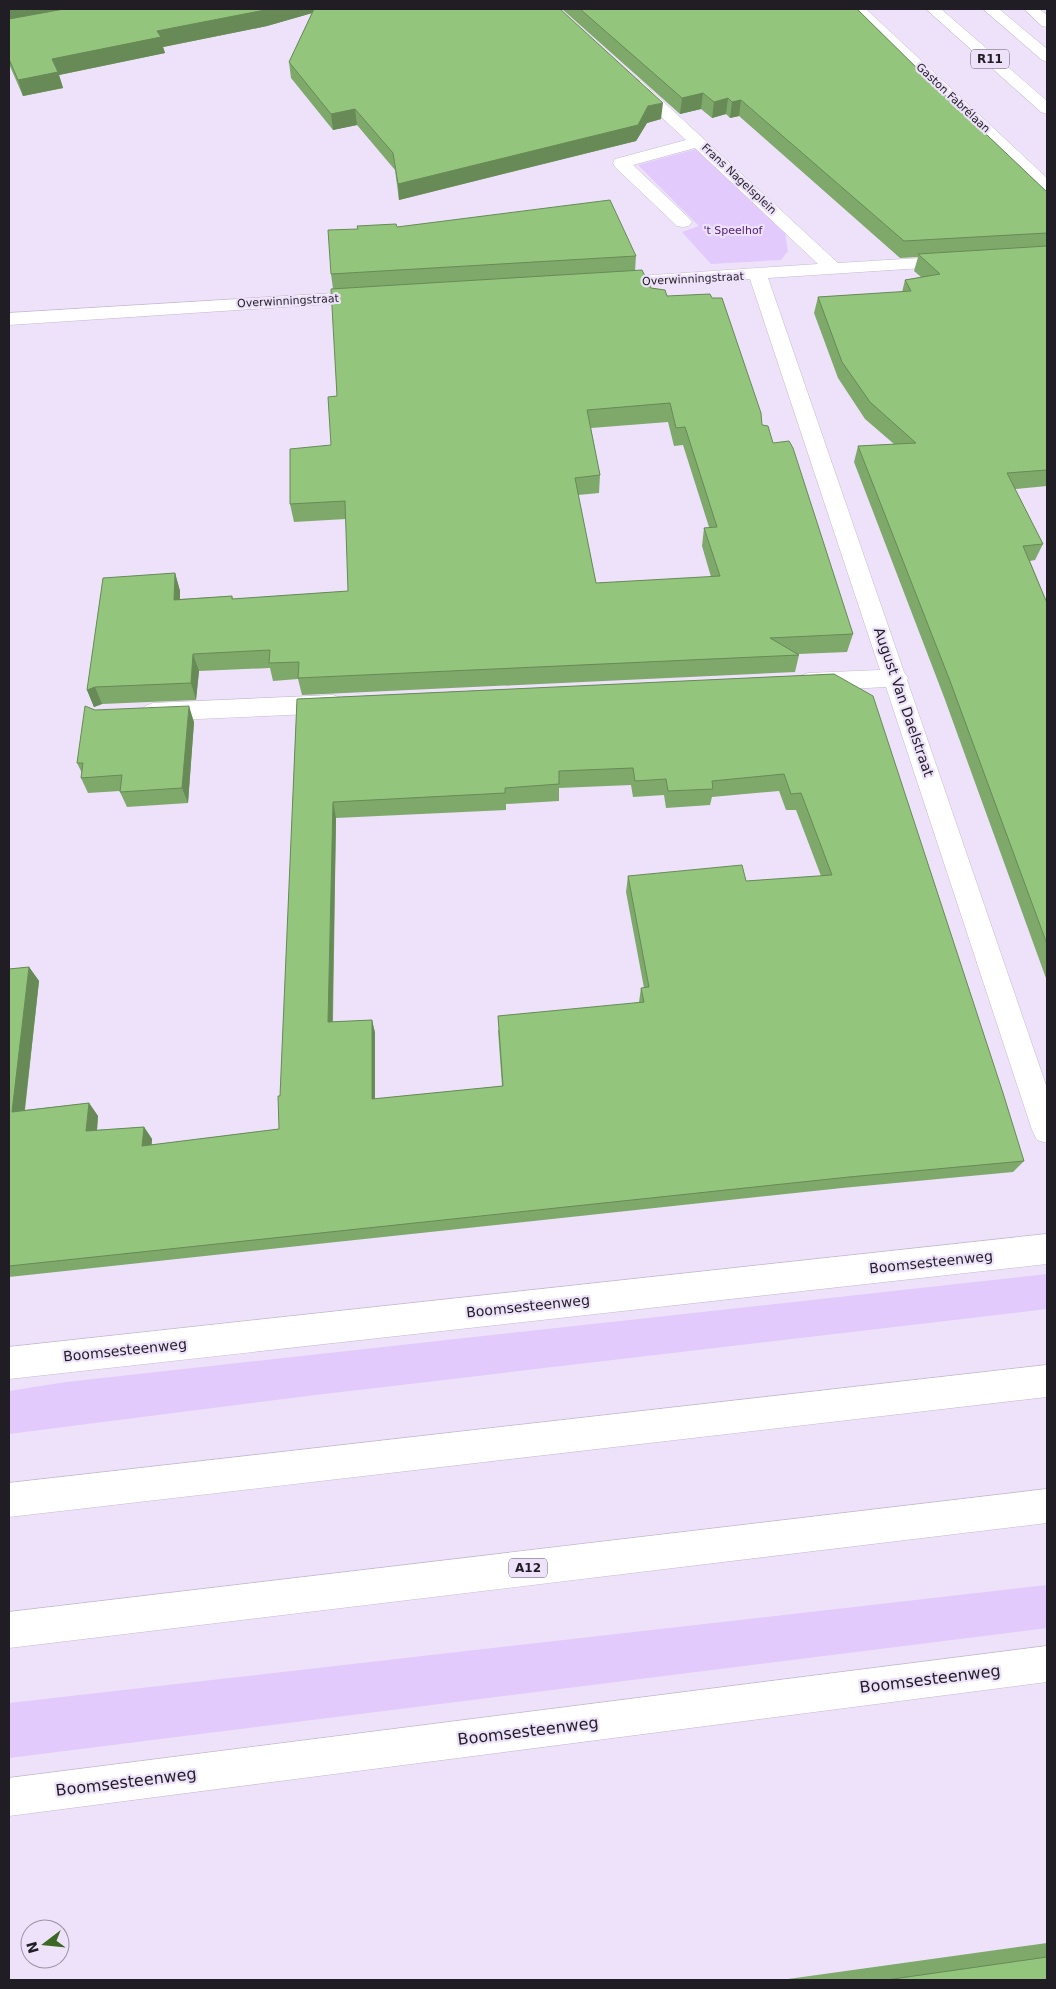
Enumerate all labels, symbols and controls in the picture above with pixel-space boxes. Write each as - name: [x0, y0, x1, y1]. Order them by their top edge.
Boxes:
- road number: R11: [971, 50, 1009, 68]
- street label: Gaston Fabrélaan: [913, 60, 993, 136]
- street label: Frans Nagelsplein: [699, 141, 779, 217]
- park label: 't Speelhof: [704, 224, 764, 237]
- street label: Overwinningstraat: [642, 270, 745, 288]
- street label: Overwinningstraat: [237, 292, 340, 310]
- street label: August Van Daelstraat: [871, 625, 937, 779]
- street label: Boomsesteenweg: [868, 1248, 994, 1276]
- street label: Boomsesteenweg: [465, 1292, 591, 1320]
- street label: Boomsesteenweg: [62, 1336, 188, 1364]
- road number: A12: [509, 1559, 547, 1578]
- street label: Boomsesteenweg: [858, 1661, 1002, 1697]
- street label: Boomsesteenweg: [456, 1713, 600, 1749]
- street label: Boomsesteenweg: [54, 1764, 198, 1800]
- north arrow: [20, 1919, 70, 1969]
- text: N: [23, 1940, 42, 1955]

